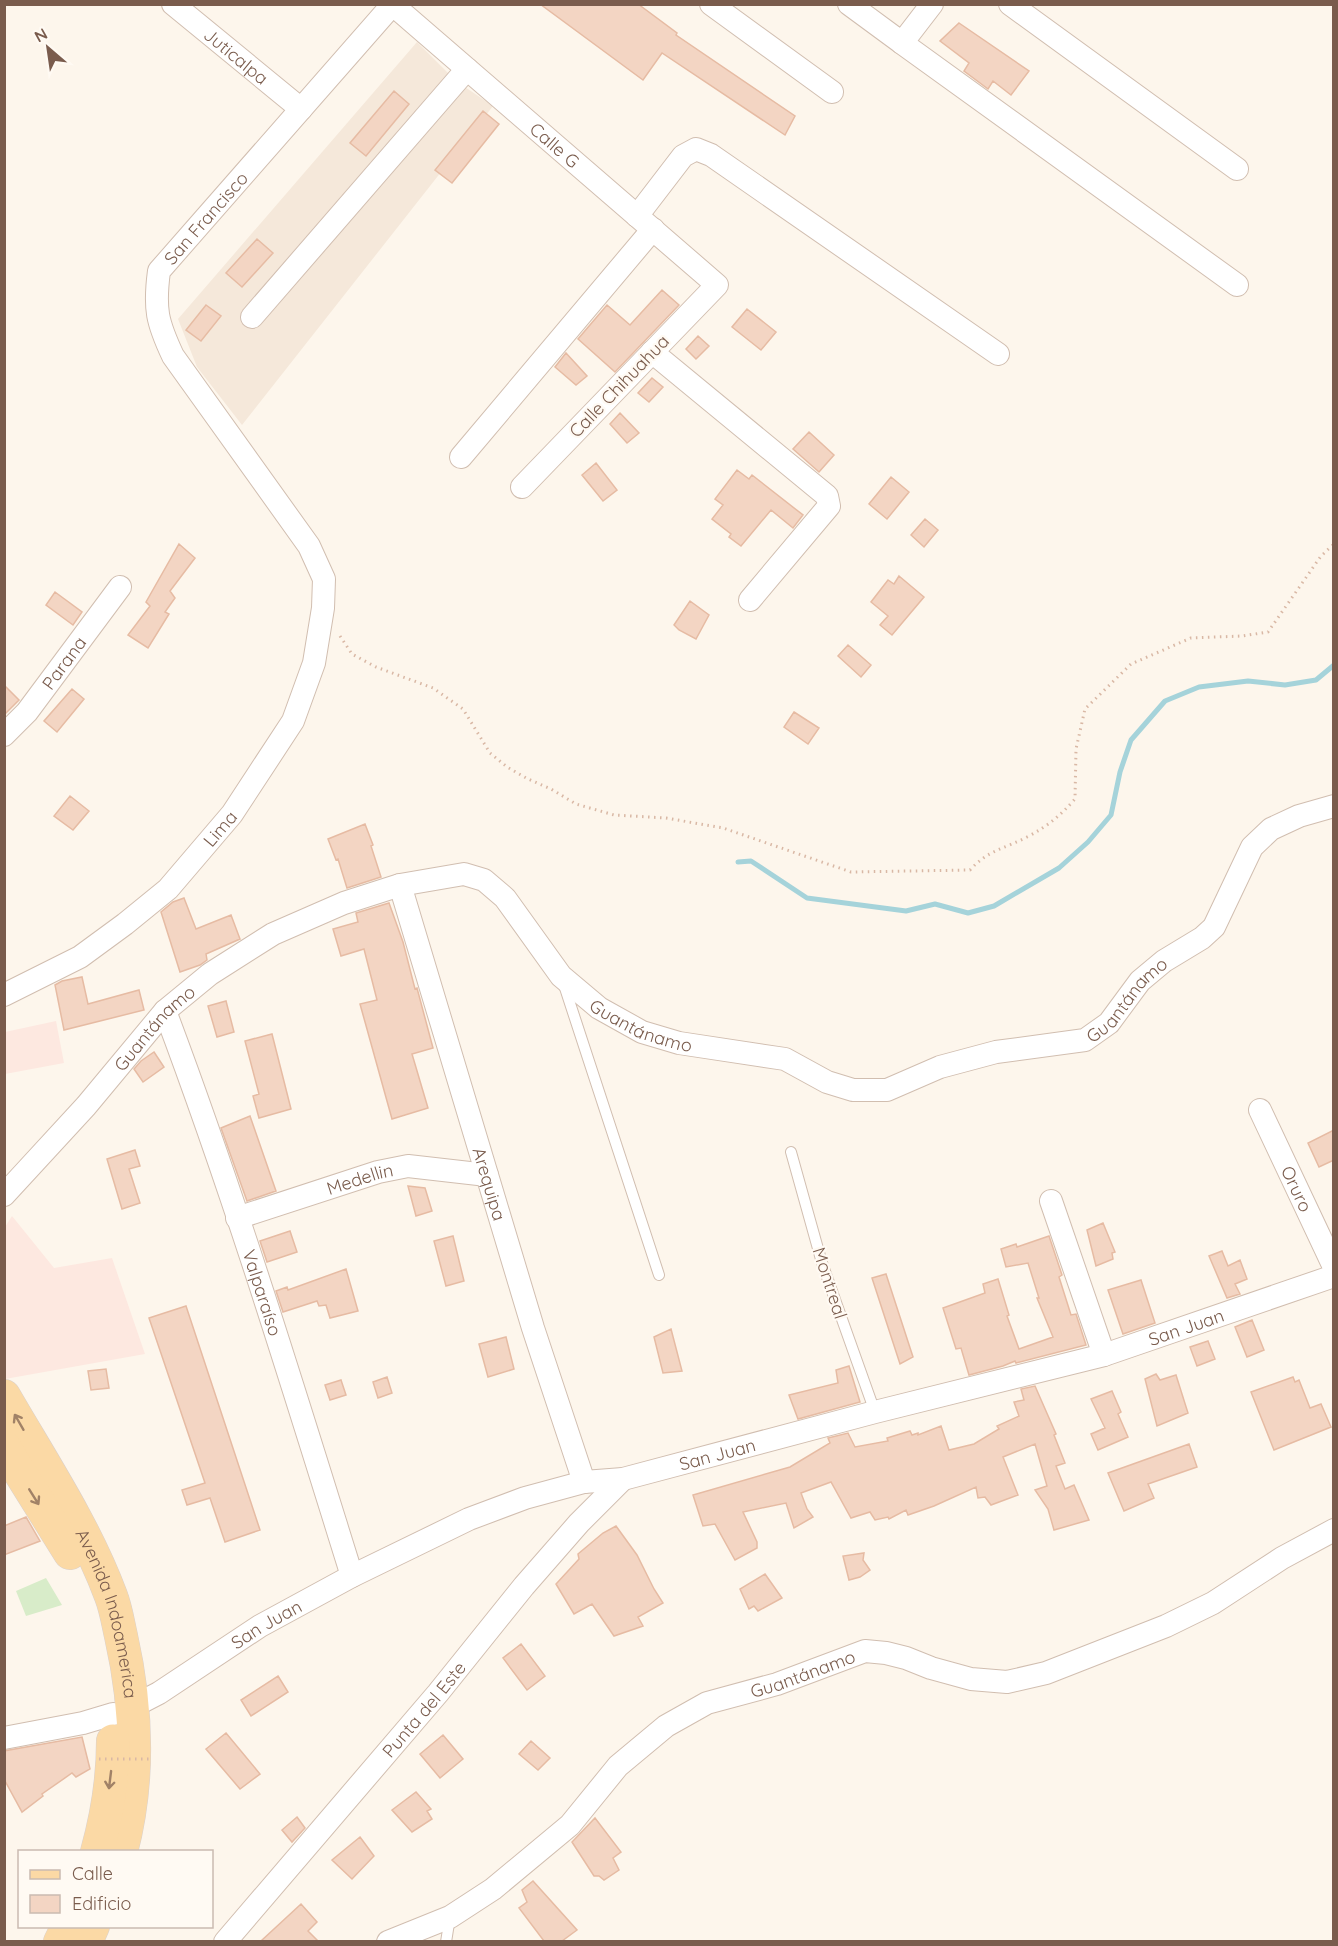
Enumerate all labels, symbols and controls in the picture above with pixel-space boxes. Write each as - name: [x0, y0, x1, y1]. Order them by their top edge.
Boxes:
- north arrow: [18, 18, 78, 78]
- text: N: [31, 23, 51, 46]
- street label: Juticalpa: [199, 23, 273, 89]
- street label: Calle G: [525, 117, 585, 173]
- street label: San Francisco: [159, 167, 253, 269]
- street label: Calle Chihuahua: [564, 330, 674, 442]
- street label: Parana: [36, 632, 91, 694]
- street label: Lima: [198, 805, 242, 851]
- street label: Guantánamo: [1081, 952, 1172, 1047]
- street label: Guantánamo: [109, 980, 200, 1076]
- street label: Guantánamo: [585, 994, 694, 1056]
- street label: Arequipa: [468, 1144, 512, 1223]
- street label: Medellin: [323, 1158, 395, 1200]
- street label: Oruro: [1276, 1162, 1318, 1215]
- street label: Montreal: [808, 1244, 852, 1322]
- street label: Valparaíso: [238, 1246, 287, 1339]
- street label: San Juan: [1145, 1303, 1227, 1350]
- one-way arrow: [13, 1414, 25, 1431]
- street label: San Juan: [676, 1433, 758, 1475]
- one-way arrow: [28, 1489, 41, 1506]
- street label: Avenida Indoamerica: [71, 1525, 143, 1700]
- street label: San Juan: [226, 1594, 305, 1654]
- street label: Guantánamo: [748, 1644, 858, 1702]
- street label: Punta del Este: [377, 1657, 470, 1762]
- one-way arrow: [105, 1770, 116, 1789]
- legend: [18, 1850, 213, 1928]
- text: Calle: [72, 1862, 113, 1885]
- text: Edificio: [72, 1892, 131, 1915]

